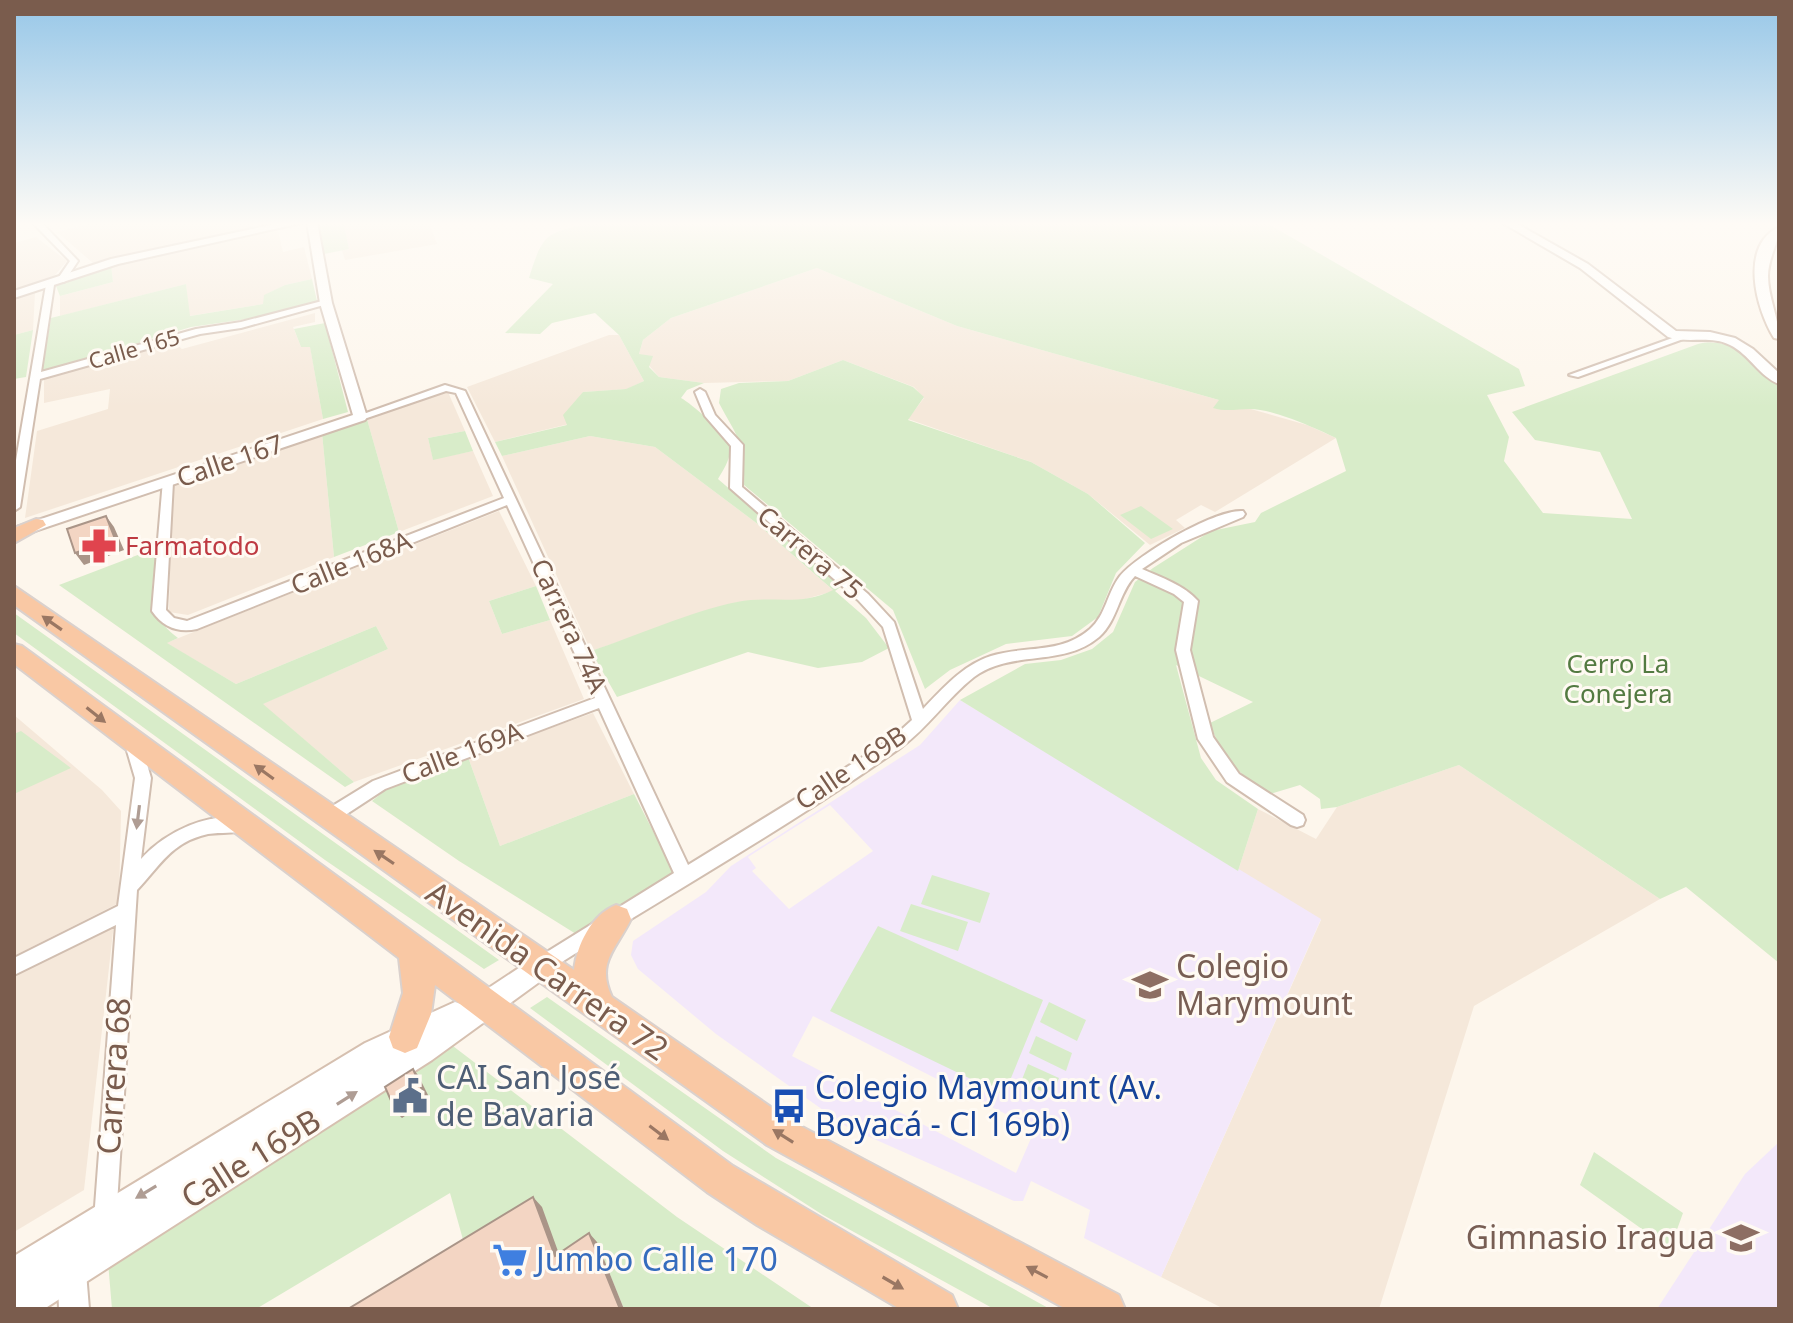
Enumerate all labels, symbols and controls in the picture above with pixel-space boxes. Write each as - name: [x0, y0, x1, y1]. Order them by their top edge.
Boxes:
- street label: Calle 165: [85, 321, 183, 375]
- street label: Calle 167: [172, 425, 288, 495]
- street label: Carrera 75: [750, 497, 871, 607]
- street label: Calle 168A: [285, 521, 417, 603]
- pharmacy icon: Farmatodo: [80, 527, 118, 565]
- place label: Farmatodo: [125, 527, 260, 563]
- street label: Carrera 74A: [523, 552, 617, 699]
- one-way arrow: [41, 616, 62, 631]
- park label: Cerro La Conejera: [1563, 645, 1673, 711]
- one-way arrow: [85, 706, 106, 723]
- street label: Calle 169A: [396, 712, 528, 792]
- street label: Calle 169B: [788, 717, 913, 818]
- one-way arrow: [254, 765, 275, 780]
- one-way arrow: [131, 805, 144, 830]
- one-way arrow: [374, 850, 395, 865]
- street label: Avenida Carrera 72: [418, 870, 677, 1069]
- place label: Colegio Marymount: [1176, 944, 1353, 1024]
- school or university icon: Colegio Marymount: [1131, 966, 1169, 1004]
- street label: Carrera 68: [86, 996, 139, 1156]
- place label: CAI San José de Bavaria: [436, 1055, 621, 1135]
- place label: Colegio Maymount (Av. Boyacá - Cl 169b): [815, 1065, 1162, 1145]
- public building icon: CAI San José de Bavaria: [391, 1077, 429, 1115]
- bus stop icon: Colegio Maymount (Av. Boyacá - Cl 169b): [770, 1087, 808, 1125]
- one-way arrow: [337, 1090, 358, 1105]
- street label: Calle 169B: [172, 1098, 328, 1218]
- one-way arrow: [648, 1125, 670, 1141]
- one-way arrow: [772, 1129, 794, 1143]
- one-way arrow: [135, 1185, 157, 1199]
- place label: Gimnasio Iragua: [1466, 1215, 1715, 1258]
- school or university icon: Gimnasio Iragua: [1722, 1219, 1760, 1257]
- place label: Jumbo Calle 170: [533, 1237, 778, 1280]
- supermarket icon: Jumbo Calle 170: [491, 1241, 529, 1279]
- one-way arrow: [1025, 1265, 1048, 1278]
- one-way arrow: [882, 1276, 904, 1290]

